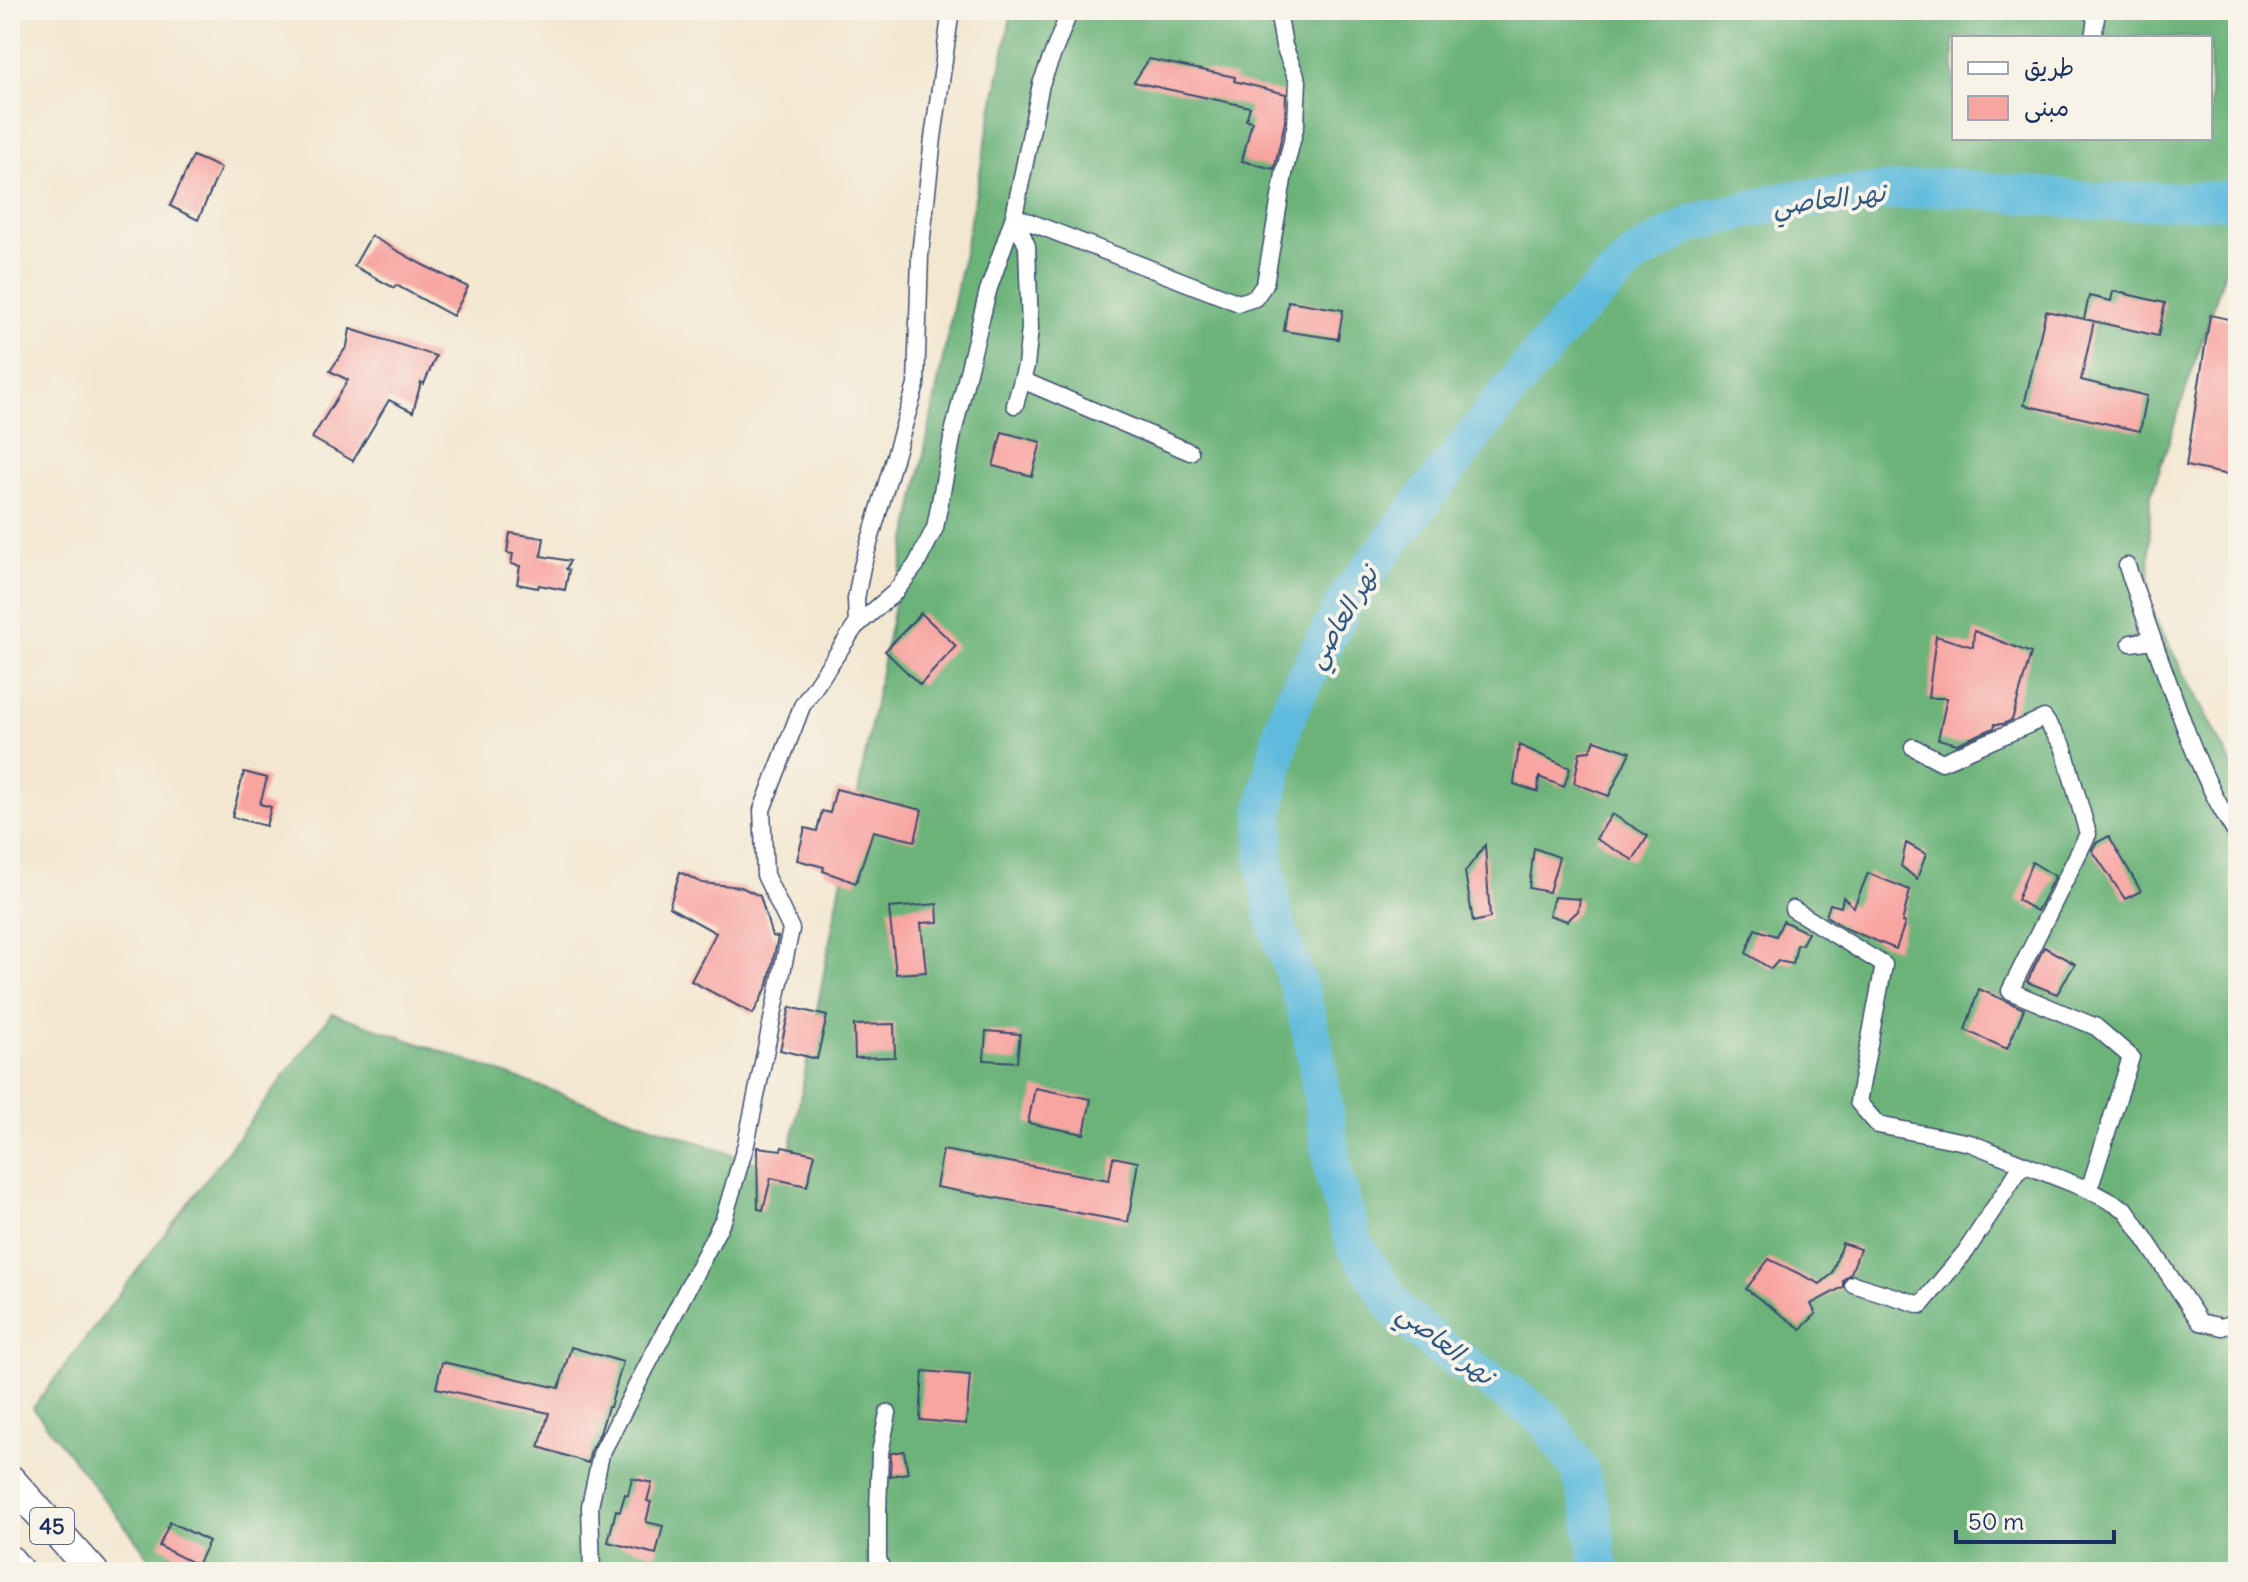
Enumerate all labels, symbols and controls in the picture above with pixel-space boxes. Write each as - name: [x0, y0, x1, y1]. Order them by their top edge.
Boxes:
- legend: [1952, 36, 2212, 140]
- text: طريق: [2024, 52, 2074, 82]
- text: مبنى: [2024, 92, 2069, 123]
- water label: نهر العاصي: [1771, 175, 1891, 229]
- water label: نهر العاصي: [1298, 557, 1392, 677]
- water label: نهر العاصي: [1387, 1296, 1503, 1399]
- scale bar: [1956, 1494, 2114, 1544]
- text: 50 m: [1968, 1506, 2024, 1536]
- road number: 45: [30, 1508, 74, 1544]

